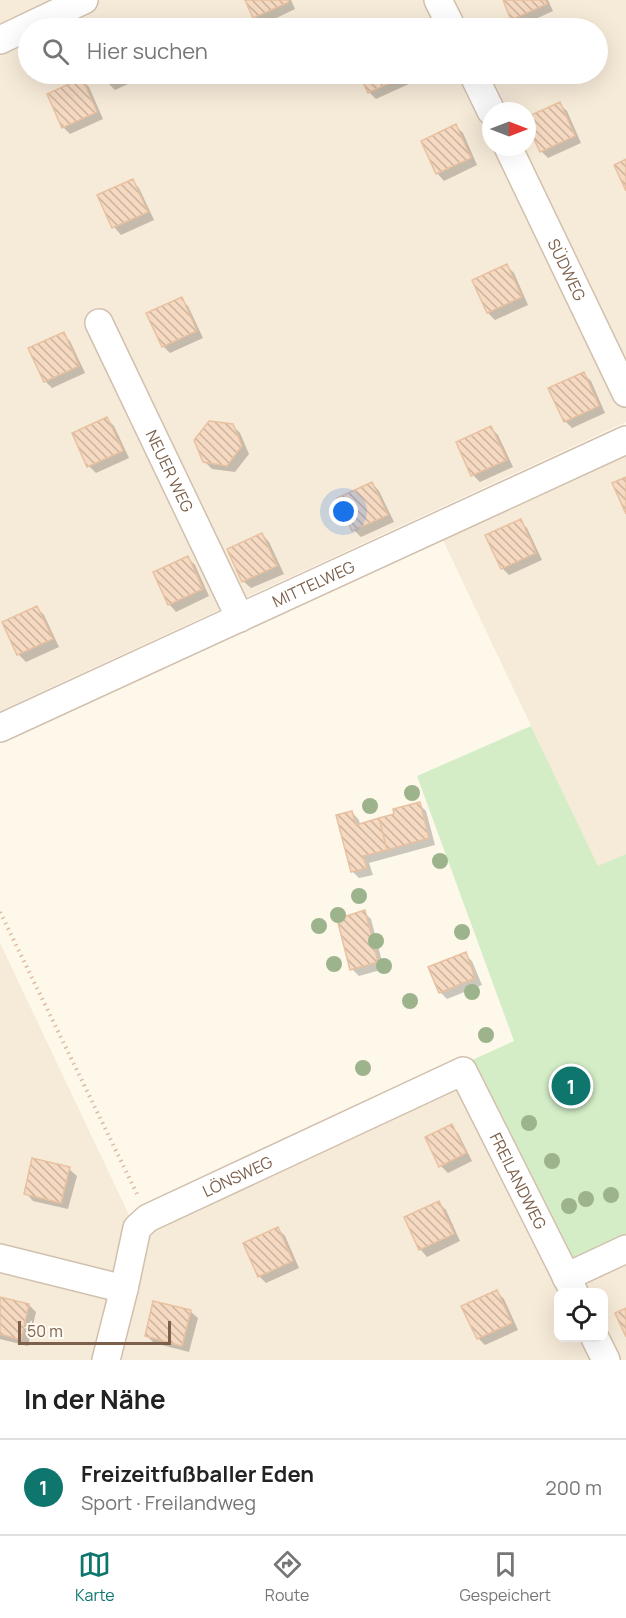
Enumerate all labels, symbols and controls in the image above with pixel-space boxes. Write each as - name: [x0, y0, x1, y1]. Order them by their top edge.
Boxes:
- search box: [18, 18, 608, 84]
- icon: search: [39, 35, 72, 68]
- text: Hier suchen: [87, 36, 208, 66]
- north arrow: [482, 102, 536, 156]
- street label: SÜDWEG: [543, 235, 591, 304]
- street label: NEUER WEG: [141, 426, 199, 516]
- your location: [329, 497, 358, 526]
- street label: MITTELWEG: [269, 555, 358, 612]
- pin: 1: [552, 1064, 590, 1108]
- street label: FREILANDWEG: [485, 1129, 552, 1233]
- street label: LÖNSWEG: [199, 1151, 276, 1202]
- map controls: [554, 1288, 608, 1342]
- button: locate: [554, 1288, 608, 1342]
- scale bar: [18, 1318, 171, 1346]
- text: 50 m: [27, 1320, 63, 1342]
- text: In der Nähe: [24, 1381, 166, 1417]
- text: Freizeitfußballer Eden: [81, 1459, 314, 1489]
- text: 1: [39, 1474, 48, 1501]
- text: 200 m: [545, 1474, 602, 1501]
- text: Sport · Freilandweg: [81, 1489, 256, 1516]
- tab: Karte: [75, 1548, 115, 1606]
- tab: Route: [265, 1548, 309, 1606]
- tab: Gespeichert: [459, 1548, 551, 1606]

